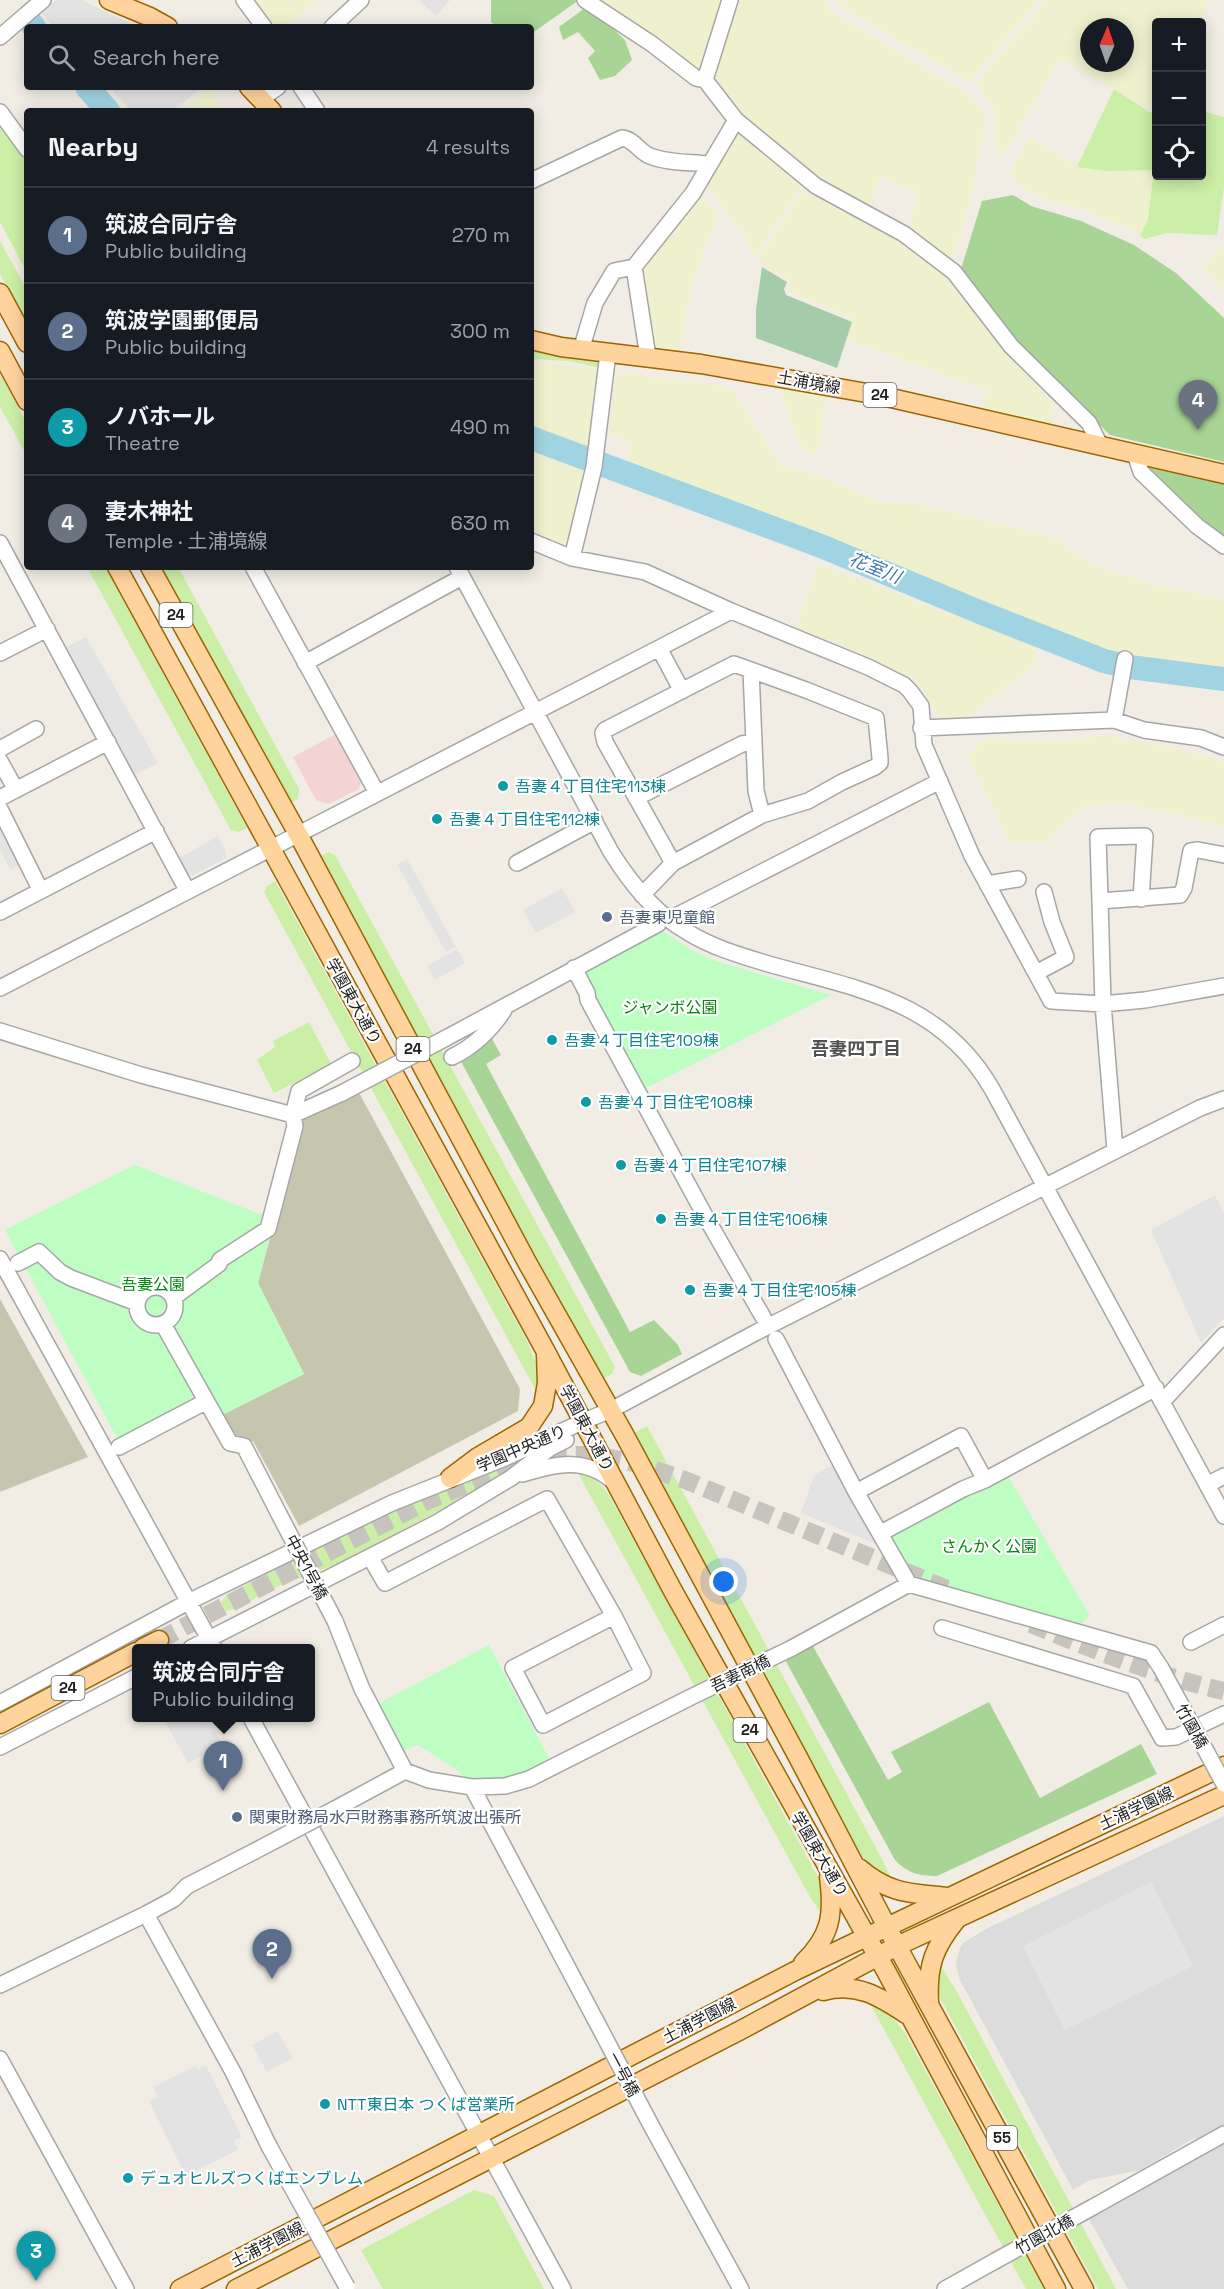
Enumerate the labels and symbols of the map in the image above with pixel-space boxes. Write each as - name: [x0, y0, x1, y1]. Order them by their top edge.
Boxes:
- north arrow: [1080, 18, 1134, 72]
- street label: 土浦境線: [776, 367, 842, 398]
- pin: 4: [1178, 380, 1218, 430]
- road number: 24: [864, 383, 896, 407]
- water label: 花室川: [846, 547, 906, 589]
- road number: 24: [160, 603, 192, 627]
- place label: 吾妻４丁目住宅113棟: [515, 776, 666, 797]
- marker: 吾妻４丁目住宅113棟: [496, 779, 510, 793]
- place label: 吾妻４丁目住宅112棟: [449, 809, 600, 830]
- marker: 吾妻４丁目住宅112棟: [430, 812, 444, 826]
- place label: 吾妻東児童館: [619, 907, 715, 928]
- marker: 吾妻東児童館: [600, 910, 614, 924]
- street label: 学園東大通り: [321, 954, 386, 1048]
- park label: ジャンボ公園: [622, 997, 718, 1018]
- place label: 吾妻４丁目住宅109棟: [564, 1030, 719, 1051]
- marker: 吾妻４丁目住宅109棟: [545, 1033, 559, 1047]
- road number: 24: [396, 1037, 430, 1061]
- district label: 吾妻四丁目: [811, 1037, 901, 1060]
- place label: 吾妻４丁目住宅108棟: [598, 1092, 753, 1113]
- marker: 吾妻４丁目住宅108棟: [579, 1095, 593, 1109]
- place label: 吾妻４丁目住宅107棟: [633, 1155, 787, 1176]
- marker: 吾妻４丁目住宅107棟: [614, 1158, 628, 1172]
- place label: 吾妻４丁目住宅106棟: [673, 1209, 828, 1230]
- marker: 吾妻４丁目住宅106棟: [654, 1212, 668, 1226]
- park label: 吾妻公園: [121, 1274, 185, 1295]
- place label: 吾妻４丁目住宅105棟: [702, 1280, 857, 1301]
- marker: 吾妻４丁目住宅105棟: [683, 1283, 697, 1297]
- street label: 学園東大通り: [555, 1381, 618, 1476]
- street label: 学園中央通り: [473, 1420, 569, 1477]
- street label: 中央1号橋: [281, 1531, 332, 1603]
- park label: さんかく公園: [941, 1536, 1037, 1557]
- your location: [709, 1567, 738, 1596]
- street label: 吾妻南橋: [707, 1650, 774, 1697]
- road number: 24: [52, 1676, 84, 1700]
- street label: 竹園橋: [1171, 1700, 1212, 1752]
- road number: 24: [734, 1718, 766, 1742]
- pin: 1: [204, 1742, 242, 1791]
- street label: 土浦学園線: [1096, 1782, 1177, 1835]
- place label: 関東財務局水戸財務事務所筑波出張所: [249, 1807, 521, 1828]
- street label: 学園東大通り: [786, 1807, 853, 1901]
- marker: 関東財務局水戸財務事務所筑波出張所: [230, 1810, 244, 1824]
- pin: 2: [252, 1930, 292, 1979]
- street label: 土浦学園線: [659, 1993, 740, 2048]
- street label: 一号橋: [603, 2048, 644, 2100]
- place label: NTT東日本 つくば営業所: [337, 2094, 515, 2115]
- marker: NTT東日本 つくば営業所: [318, 2097, 332, 2111]
- road number: 55: [987, 2126, 1017, 2150]
- place label: デュオヒルズつくばエンブレム: [140, 2168, 363, 2189]
- marker: デュオヒルズつくばエンブレム: [121, 2171, 135, 2185]
- street label: 竹園北橋: [1011, 2210, 1077, 2259]
- street label: 土浦学園線: [227, 2217, 308, 2272]
- pin: 3: [16, 2232, 56, 2281]

